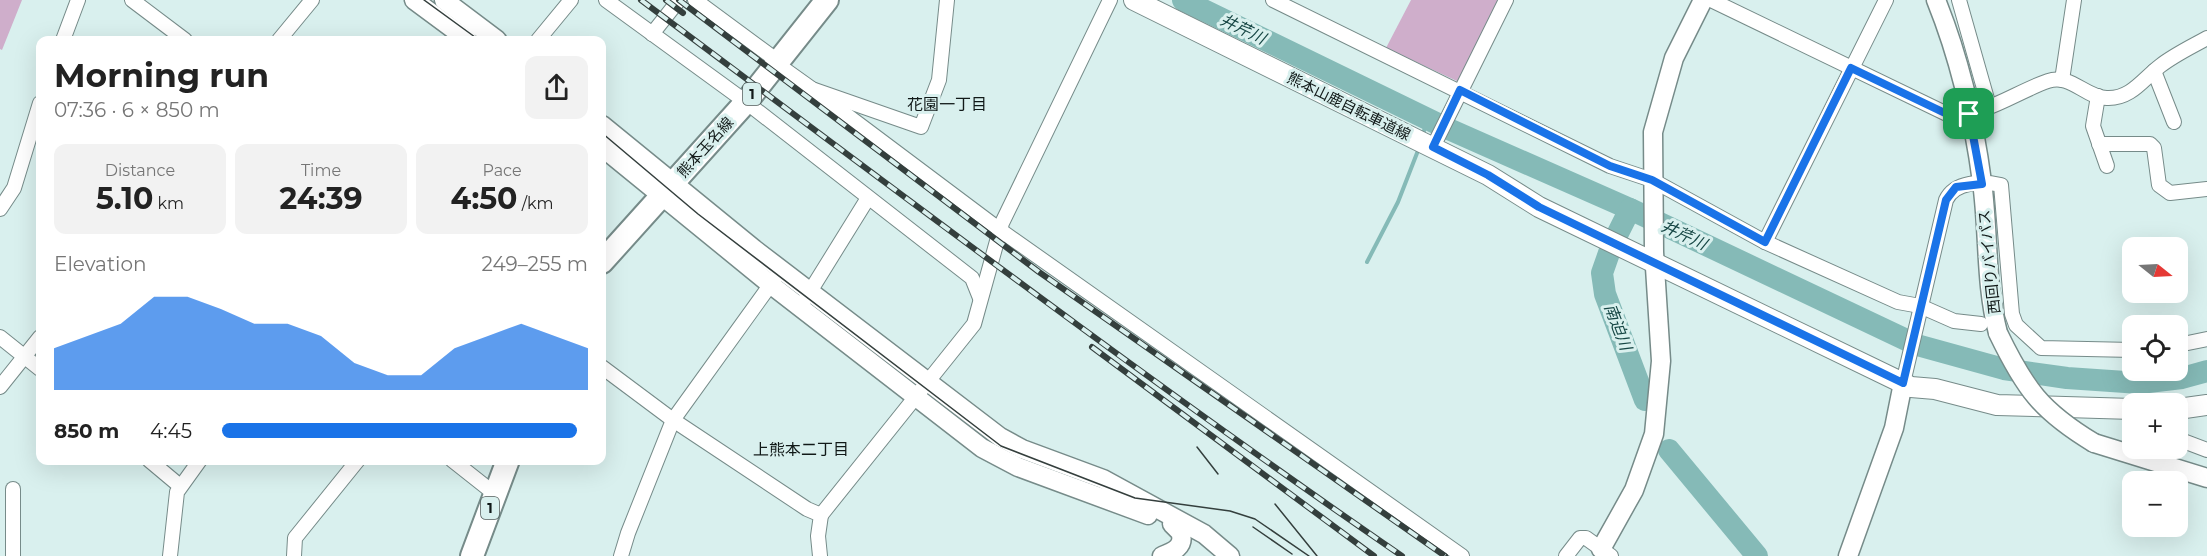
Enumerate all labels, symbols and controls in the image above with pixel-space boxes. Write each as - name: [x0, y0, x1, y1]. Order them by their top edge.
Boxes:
- water label: 井芹川: [1217, 10, 1271, 49]
- text: Morning run: [54, 55, 269, 95]
- button: share: [525, 56, 588, 119]
- street label: 熊本山鹿自転車道線: [1284, 68, 1414, 144]
- road number: 1: [743, 83, 761, 105]
- pin: [1943, 88, 1994, 139]
- district label: 花園一丁目: [907, 95, 987, 114]
- icon: arrive: [1952, 97, 1985, 130]
- text: 07:36 · 6 × 850 m: [54, 98, 220, 122]
- street label: 熊本玉名線: [673, 113, 737, 181]
- text: Distance: [105, 161, 175, 180]
- text: Time: [301, 161, 341, 180]
- text: Pace: [482, 161, 522, 180]
- text: 5.10: [96, 180, 153, 217]
- text: 24:39: [279, 180, 363, 217]
- text: 4:50: [450, 180, 517, 217]
- text: km: [153, 194, 184, 213]
- text: /km: [517, 194, 554, 213]
- street label: 西回りバイパス: [1974, 209, 2004, 315]
- water label: 井芹川: [1658, 216, 1712, 255]
- north arrow: [2122, 237, 2188, 303]
- map controls: [2122, 237, 2188, 537]
- text: Elevation: [54, 252, 146, 276]
- text: 249–255 m: [482, 252, 588, 276]
- water label: 南迫川: [1601, 301, 1636, 355]
- button: locate: [2122, 315, 2188, 381]
- button: +: [2122, 393, 2188, 459]
- text: 850 m: [54, 419, 119, 443]
- text: 4:45: [150, 419, 192, 443]
- district label: 上熊本二丁目: [753, 440, 849, 459]
- button: −: [2122, 471, 2188, 537]
- road number: 1: [481, 497, 499, 519]

